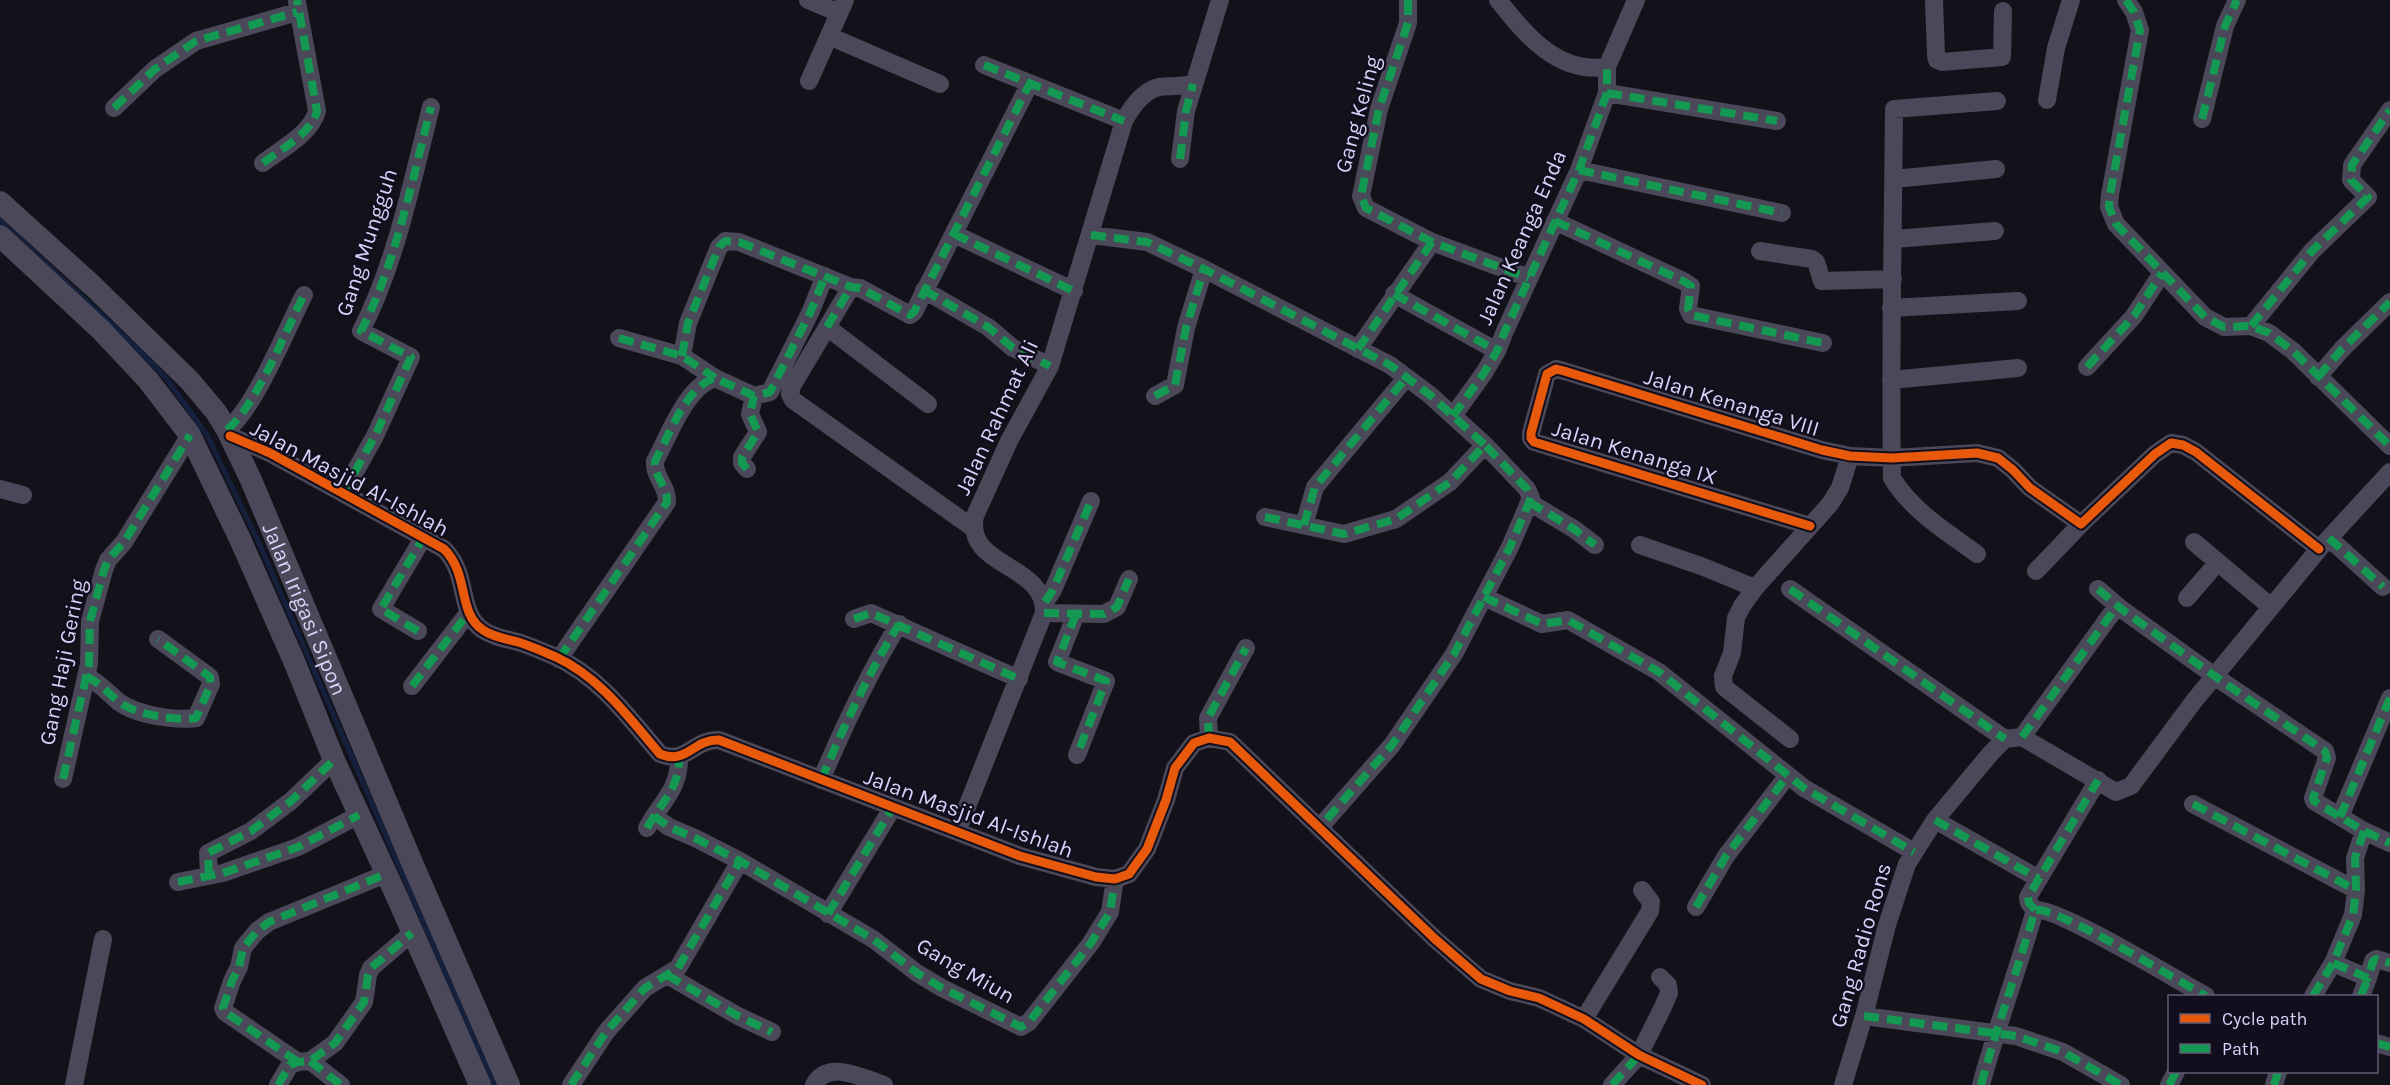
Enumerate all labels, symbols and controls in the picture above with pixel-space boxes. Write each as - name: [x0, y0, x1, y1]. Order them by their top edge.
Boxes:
- street label: Gang Keling: [1330, 52, 1386, 176]
- street label: Jalan Keanga Enda: [1472, 146, 1572, 329]
- street label: Gang Mungguh: [331, 165, 403, 319]
- street label: Jalan Rahmat Ali: [950, 336, 1044, 499]
- street label: Jalan Kenanga VIII: [1641, 364, 1822, 442]
- street label: Jalan Masjid Al-Ishlah: [246, 416, 453, 542]
- street label: Jalan Kenanga IX: [1549, 416, 1720, 490]
- street label: Jalan Irigasi Sipon: [257, 519, 352, 699]
- street label: Gang Haji Gering: [34, 577, 92, 747]
- street label: Jalan Masjid Al-Ishlah: [860, 764, 1077, 864]
- street label: Gang Radio Rons: [1825, 860, 1897, 1031]
- street label: Gang Miun: [912, 932, 1019, 1009]
- legend: [2168, 995, 2378, 1073]
- text: Cycle path: [2222, 1008, 2307, 1030]
- text: Path: [2222, 1038, 2260, 1060]

